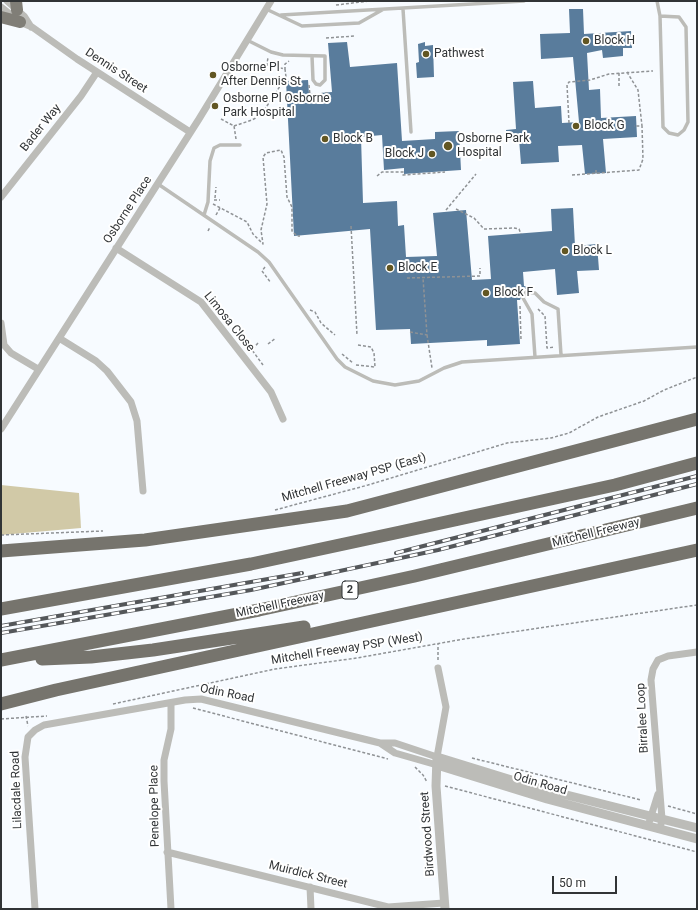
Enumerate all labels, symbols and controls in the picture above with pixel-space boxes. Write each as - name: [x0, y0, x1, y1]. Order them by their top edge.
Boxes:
- place label: Block H: [594, 34, 635, 48]
- marker: Block H: [581, 36, 591, 46]
- street label: Dennis Street: [82, 46, 150, 96]
- place label: Pathwest: [434, 47, 484, 61]
- marker: Pathwest: [421, 49, 431, 59]
- place label: Osborne Pl After Dennis St: [221, 61, 301, 89]
- marker: Osborne Pl After Dennis St: [208, 70, 218, 80]
- place label: Osborne Pl Osborne Park Hospital: [223, 92, 330, 120]
- street label: Bader Way: [18, 101, 64, 155]
- marker: Osborne Pl Osborne Park Hospital: [210, 101, 220, 111]
- place label: Block G: [584, 119, 625, 133]
- marker: Block G: [571, 121, 581, 131]
- place label: Block B: [333, 132, 373, 146]
- place label: Osborne Park Hospital: [457, 132, 529, 160]
- marker: Block B: [320, 134, 330, 144]
- marker: Osborne Park Hospital: [442, 140, 454, 152]
- place label: Block J: [385, 147, 424, 161]
- marker: Block J: [427, 149, 437, 159]
- street label: Osborne Place: [101, 173, 155, 247]
- place label: Block L: [573, 244, 612, 258]
- marker: Block L: [560, 246, 570, 256]
- place label: Block E: [398, 261, 437, 275]
- marker: Block E: [385, 263, 395, 273]
- place label: Block F: [494, 286, 533, 300]
- marker: Block F: [481, 288, 491, 298]
- street label: Limosa Close: [201, 289, 257, 355]
- street label: Mitchell Freeway PSP (East): [280, 450, 428, 506]
- street label: Mitchell Freeway: [551, 515, 641, 551]
- road number: 2: [342, 581, 358, 599]
- street label: Mitchell Freeway: [235, 589, 325, 621]
- street label: Mitchell Freeway PSP (West): [270, 630, 424, 668]
- street label: Odin Road: [199, 682, 255, 706]
- street label: Birralee Loop: [634, 683, 652, 753]
- street label: Lilacdale Road: [8, 751, 26, 829]
- street label: Penelope Place: [147, 765, 163, 847]
- street label: Odin Road: [512, 769, 568, 799]
- street label: Birdwood Street: [418, 791, 438, 877]
- street label: Muirdick Street: [267, 858, 349, 892]
- scale bar: [554, 868, 619, 894]
- text: 50 m: [559, 876, 586, 890]

